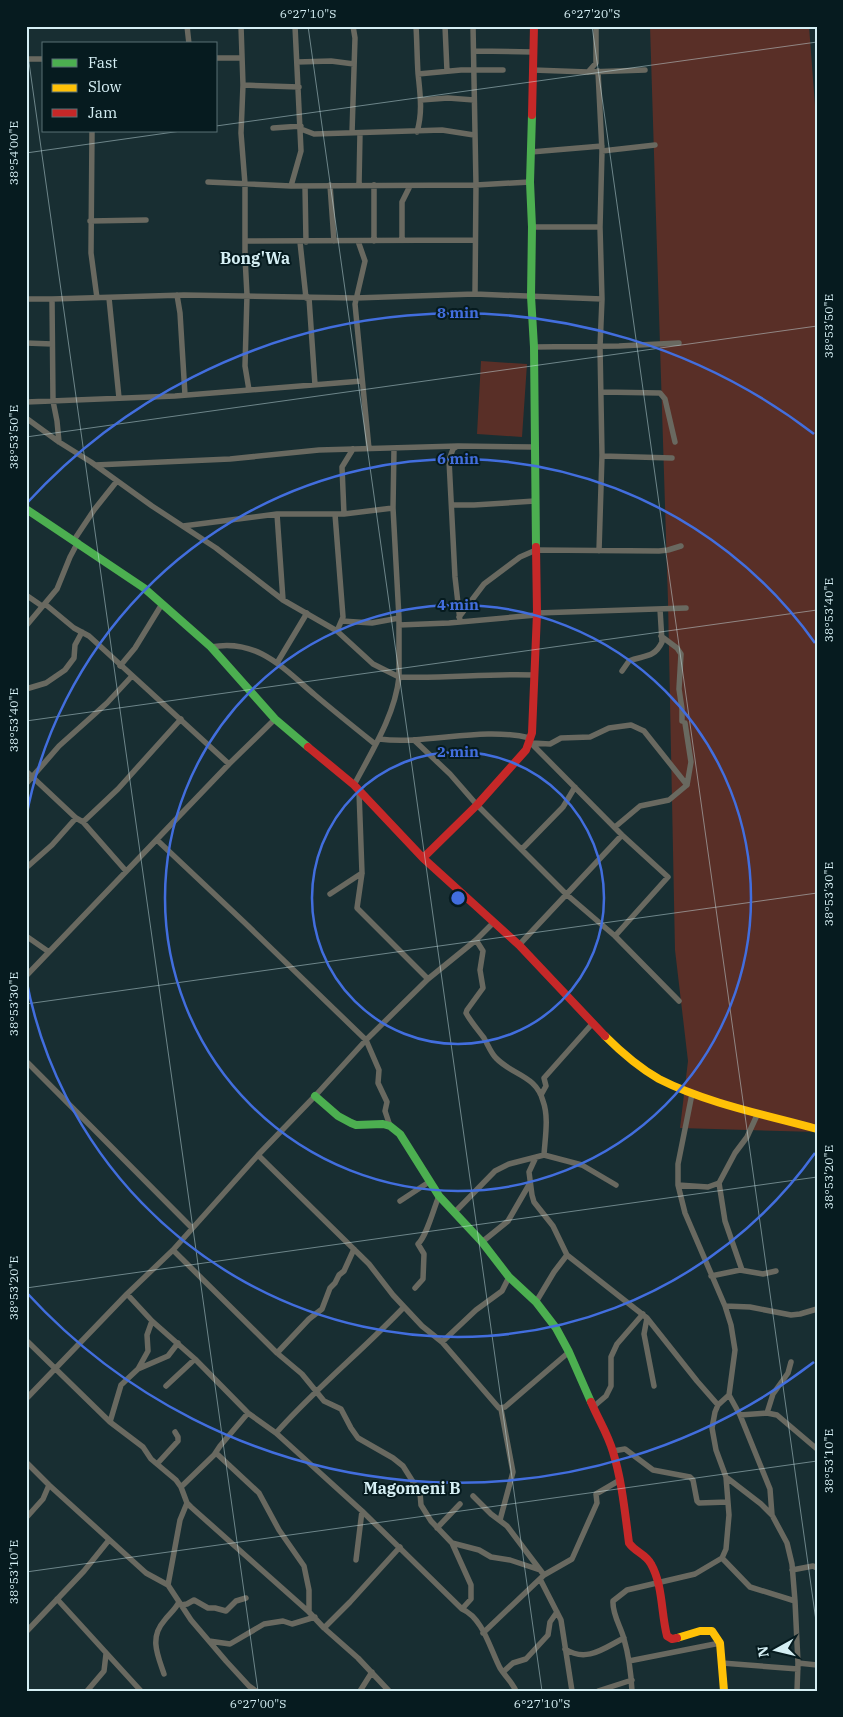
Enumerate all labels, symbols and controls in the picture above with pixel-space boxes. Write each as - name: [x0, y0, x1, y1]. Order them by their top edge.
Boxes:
- text: 6°27'10"S: [280, 6, 336, 21]
- text: 6°27'20"S: [564, 6, 620, 21]
- legend: [42, 42, 218, 132]
- text: Fast: [88, 53, 118, 72]
- text: Slow: [88, 77, 122, 96]
- text: Jam: [88, 103, 117, 122]
- text: 38°54'00"E: [6, 121, 21, 185]
- district label: Bong'Wa: [220, 248, 290, 268]
- text: 38°53'50"E: [821, 294, 836, 358]
- text: 8 min: [437, 303, 479, 322]
- text: 38°53'50"E: [6, 405, 21, 469]
- text: 6 min: [437, 449, 479, 468]
- text: 38°53'40"E: [821, 578, 836, 642]
- text: 4 min: [437, 595, 479, 614]
- text: 38°53'40"E: [6, 688, 21, 752]
- text: 2 min: [437, 742, 479, 761]
- text: 38°53'30"E: [821, 862, 836, 926]
- centre of rings: [449, 889, 467, 907]
- text: 38°53'30"E: [6, 972, 21, 1036]
- text: 38°53'20"E: [821, 1145, 836, 1209]
- text: 38°53'20"E: [6, 1256, 21, 1320]
- text: 38°53'10"E: [821, 1429, 836, 1493]
- district label: Magomeni B: [363, 1478, 461, 1498]
- text: 38°53'10"E: [6, 1540, 21, 1604]
- north arrow: [750, 1624, 800, 1674]
- text: N: [753, 1645, 773, 1659]
- text: 6°27'00"S: [230, 1696, 286, 1711]
- text: 6°27'10"S: [514, 1696, 570, 1711]

